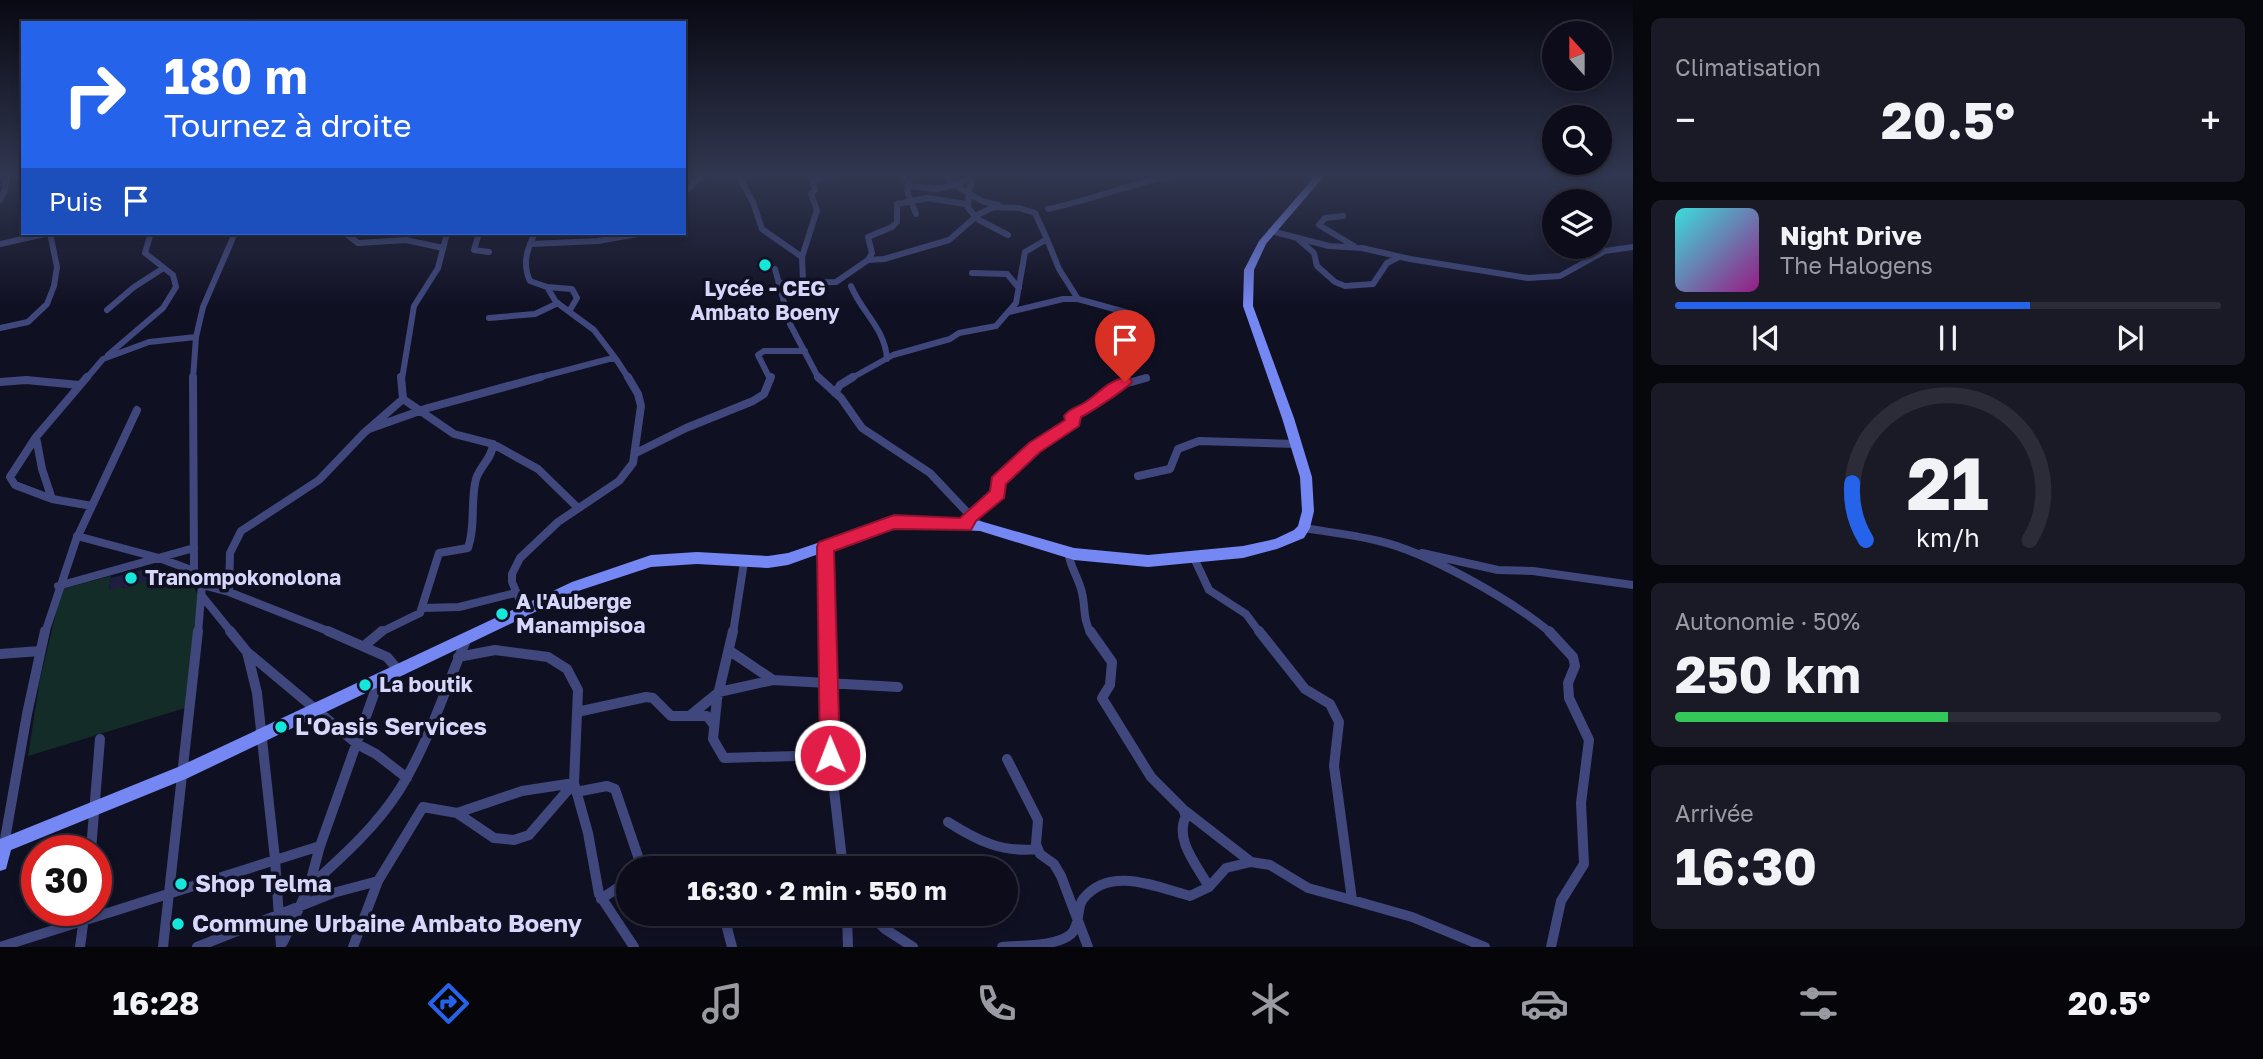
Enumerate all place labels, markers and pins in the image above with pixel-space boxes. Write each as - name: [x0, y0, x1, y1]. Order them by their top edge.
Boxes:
- marker: Lycée - CEG Ambato Boeny: [757, 257, 773, 273]
- place label: Lycée - CEG Ambato Boeny: [690, 275, 840, 325]
- pin: [1095, 310, 1155, 382]
- place label: Tranompokonolona: [145, 564, 341, 590]
- marker: Tranompokonolona: [123, 570, 139, 586]
- place label: A l'Auberge Manampisoa: [516, 588, 645, 638]
- marker: A l'Auberge Manampisoa: [494, 606, 510, 622]
- place label: La boutik: [379, 671, 473, 697]
- marker: La boutik: [357, 677, 373, 693]
- place label: L'Oasis Services: [295, 711, 487, 740]
- marker: L'Oasis Services: [273, 719, 289, 735]
- place label: Shop Telma: [195, 868, 332, 897]
- marker: Shop Telma: [173, 876, 189, 892]
- place label: Commune Urbaine Ambato Boeny: [192, 908, 583, 937]
- marker: Commune Urbaine Ambato Boeny: [170, 916, 186, 932]

